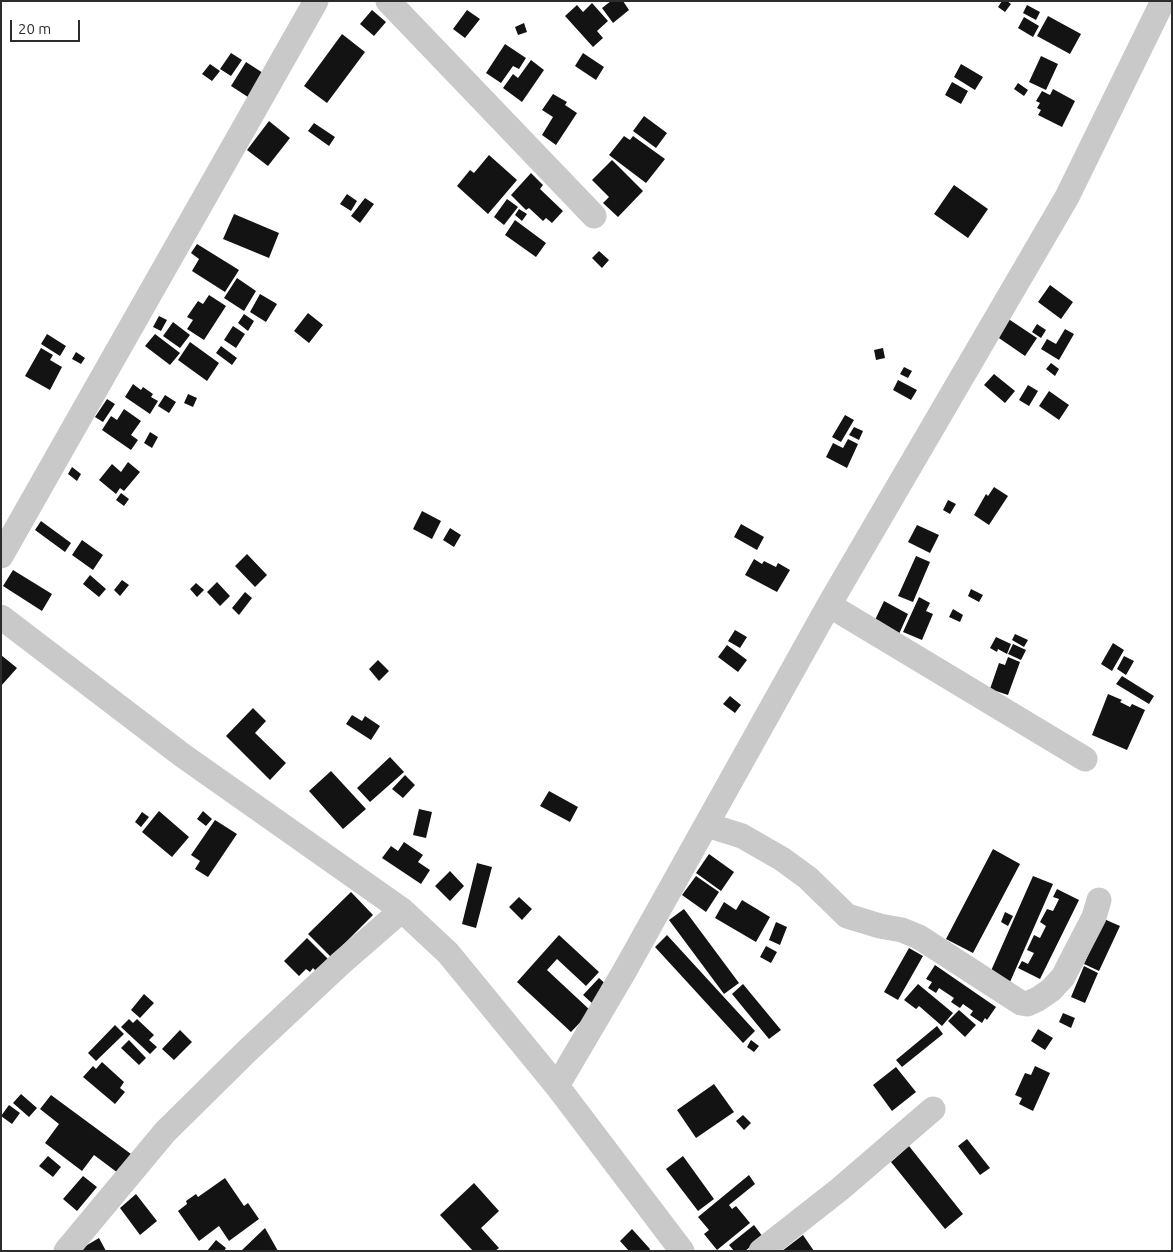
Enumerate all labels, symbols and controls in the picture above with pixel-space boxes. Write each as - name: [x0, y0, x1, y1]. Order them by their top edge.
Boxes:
- scale bar: [12, 10, 82, 42]
- text: 20 m: [18, 20, 51, 37]

